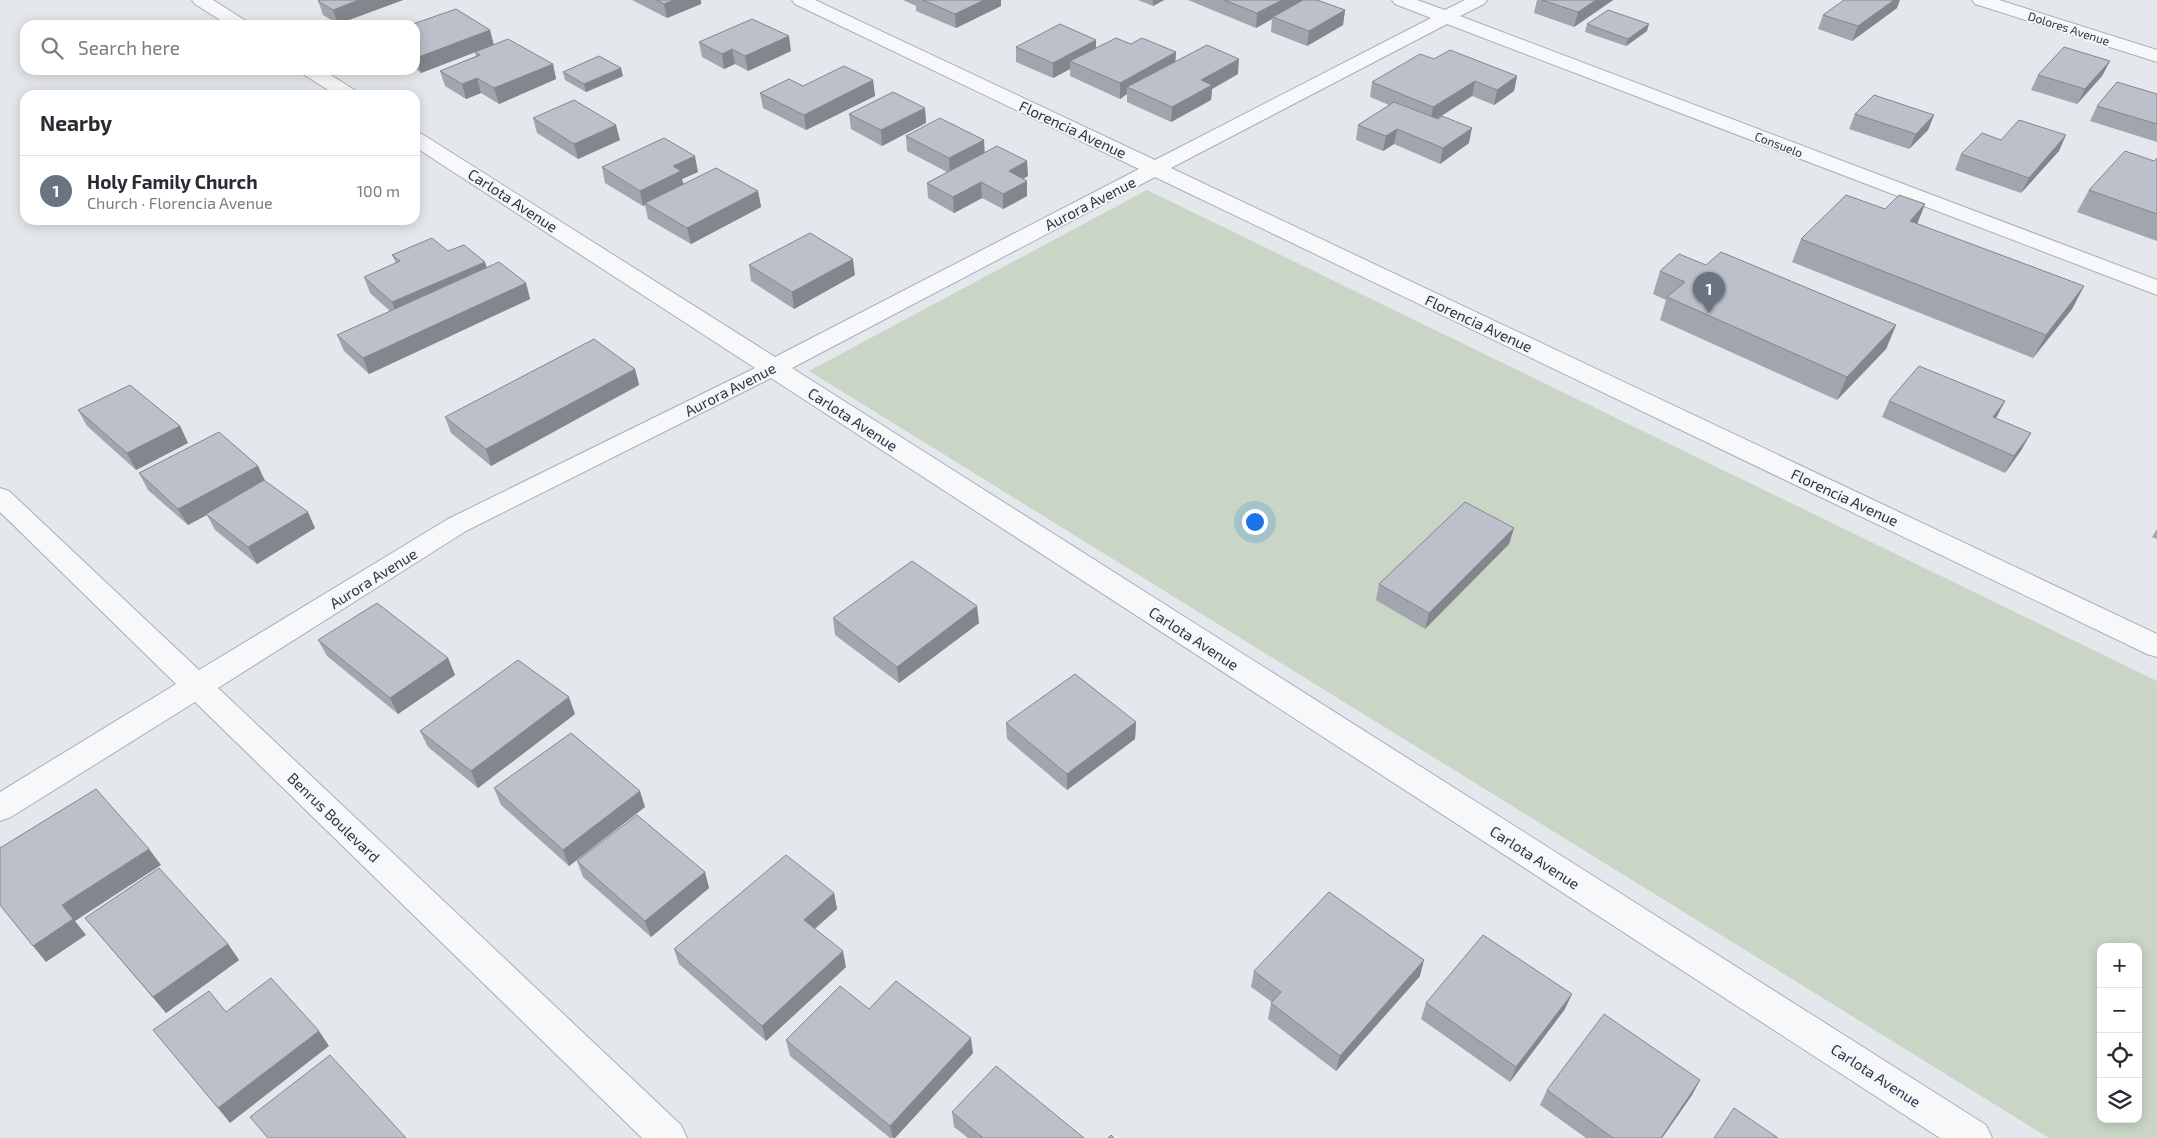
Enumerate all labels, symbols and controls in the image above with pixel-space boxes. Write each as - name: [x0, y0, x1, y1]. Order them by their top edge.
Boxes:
- street label: Dolores Avenue: [2026, 8, 2112, 48]
- search box: [20, 20, 420, 75]
- icon: search: [38, 34, 66, 62]
- text: Search here: [78, 36, 180, 59]
- street label: Florencia Avenue: [1017, 96, 1129, 162]
- text: Nearby: [40, 110, 112, 135]
- street label: Consuelo: [1753, 128, 1805, 160]
- street label: Carlota Avenue: [465, 164, 561, 236]
- text: Holy Family Church: [87, 170, 258, 193]
- street label: Aurora Avenue: [1041, 172, 1139, 234]
- text: 1: [53, 181, 59, 200]
- text: 100 m: [357, 181, 400, 200]
- text: Church · Florencia Avenue: [87, 193, 273, 212]
- pin: 1: [1693, 272, 1725, 313]
- street label: Florencia Avenue: [1423, 290, 1535, 356]
- street label: Aurora Avenue: [681, 358, 779, 420]
- street label: Carlota Avenue: [805, 383, 901, 455]
- street label: Florencia Avenue: [1789, 464, 1901, 530]
- your location: [1242, 509, 1268, 535]
- street label: Aurora Avenue: [326, 544, 420, 612]
- street label: Carlota Avenue: [1146, 602, 1242, 674]
- street label: Benrus Boulevard: [284, 768, 384, 866]
- street label: Carlota Avenue: [1487, 821, 1583, 893]
- map controls: [2097, 943, 2142, 1123]
- button: +: [2097, 943, 2142, 988]
- button: −: [2097, 988, 2142, 1033]
- button: locate: [2097, 1033, 2142, 1078]
- street label: Carlota Avenue: [1828, 1039, 1924, 1111]
- button: layers: [2097, 1078, 2142, 1123]

